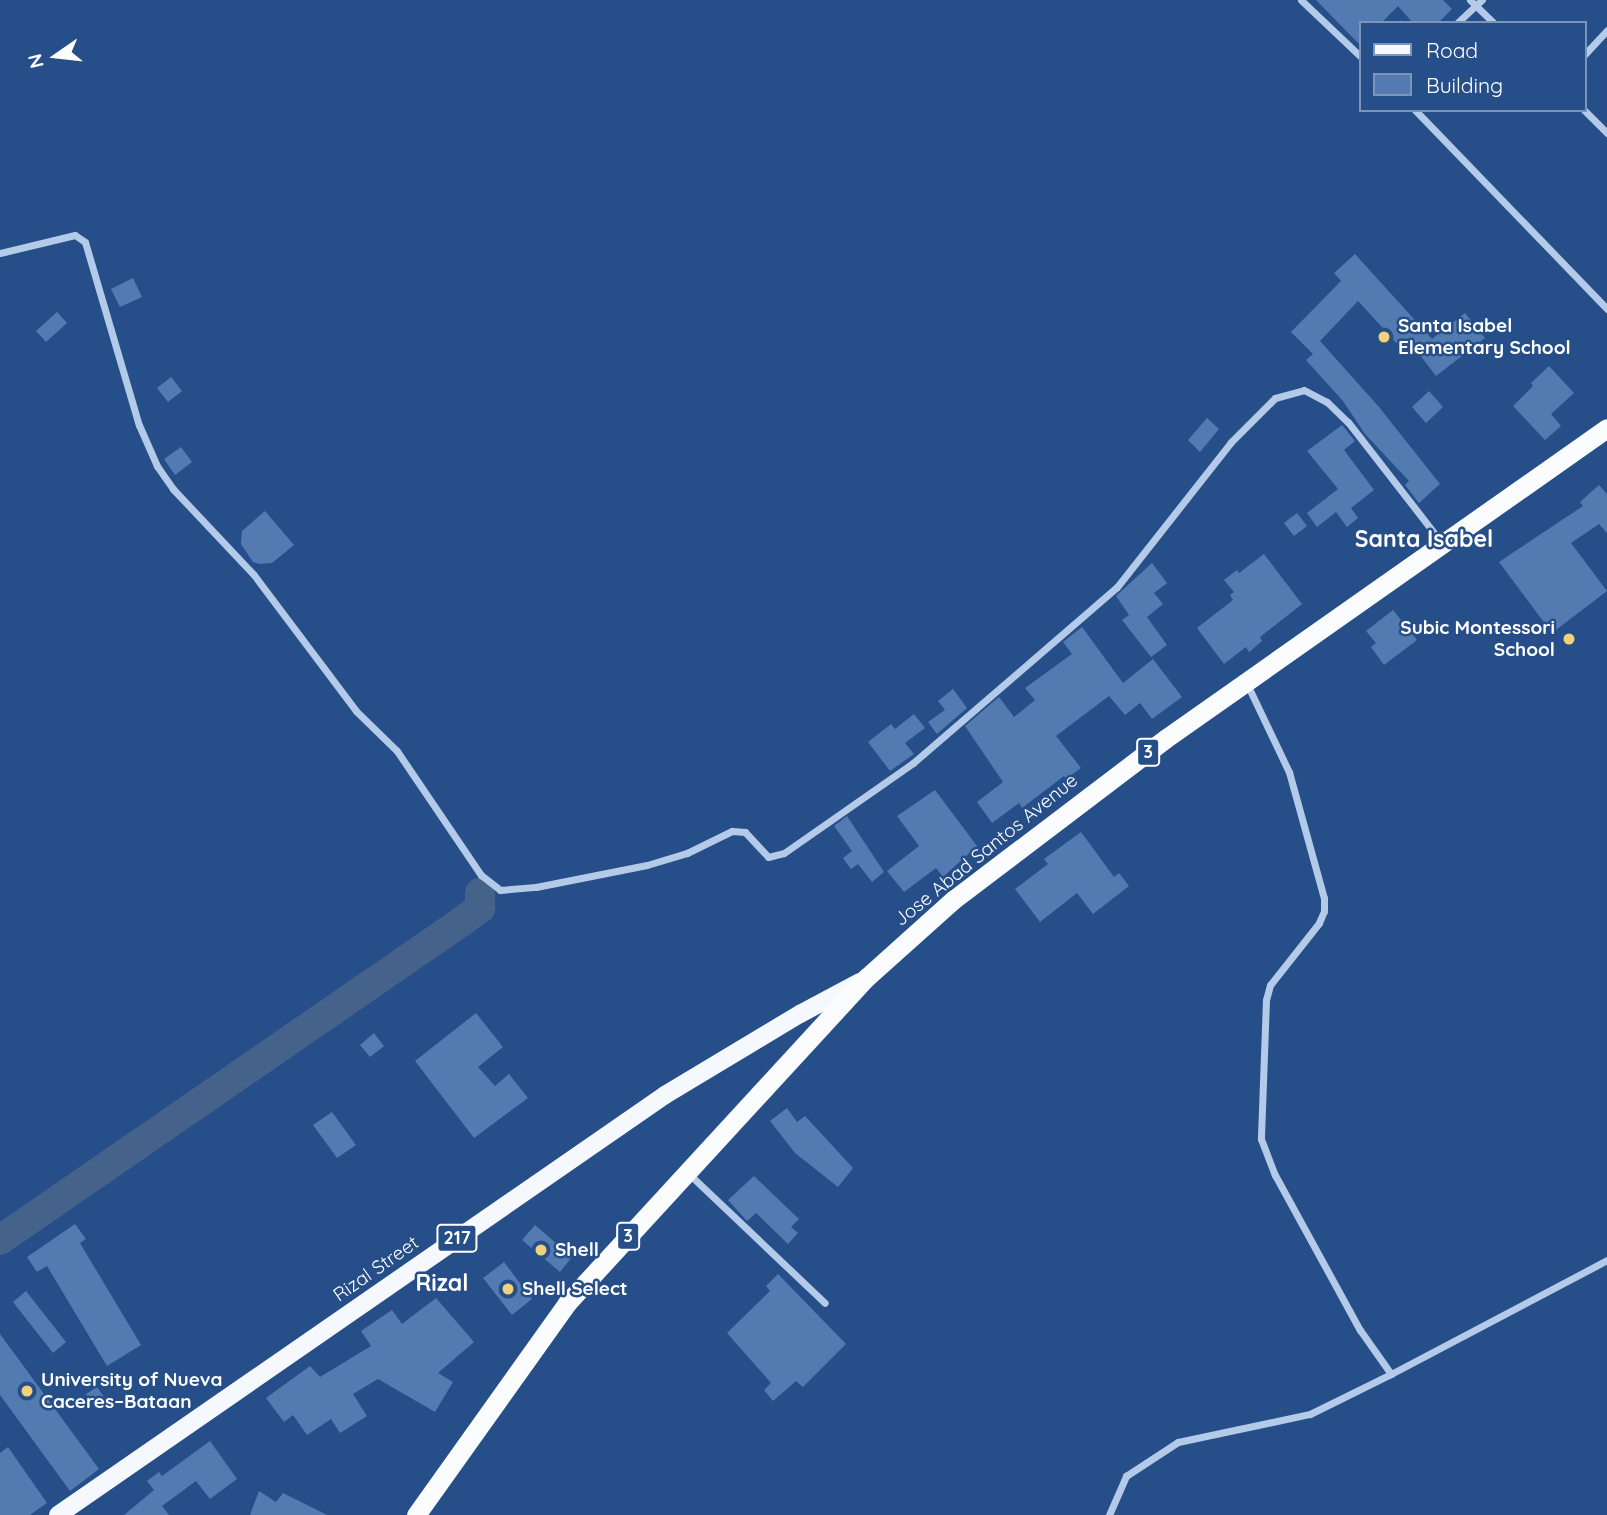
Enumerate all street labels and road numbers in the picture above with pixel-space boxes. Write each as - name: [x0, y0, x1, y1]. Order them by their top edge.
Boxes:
- road number: 3: [1136, 738, 1160, 766]
- street label: Jose Abad Santos Avenue: [890, 769, 1082, 931]
- road number: 3: [616, 1222, 640, 1251]
- road number: 217: [436, 1224, 478, 1252]
- street label: Rizal Street: [329, 1231, 423, 1307]

